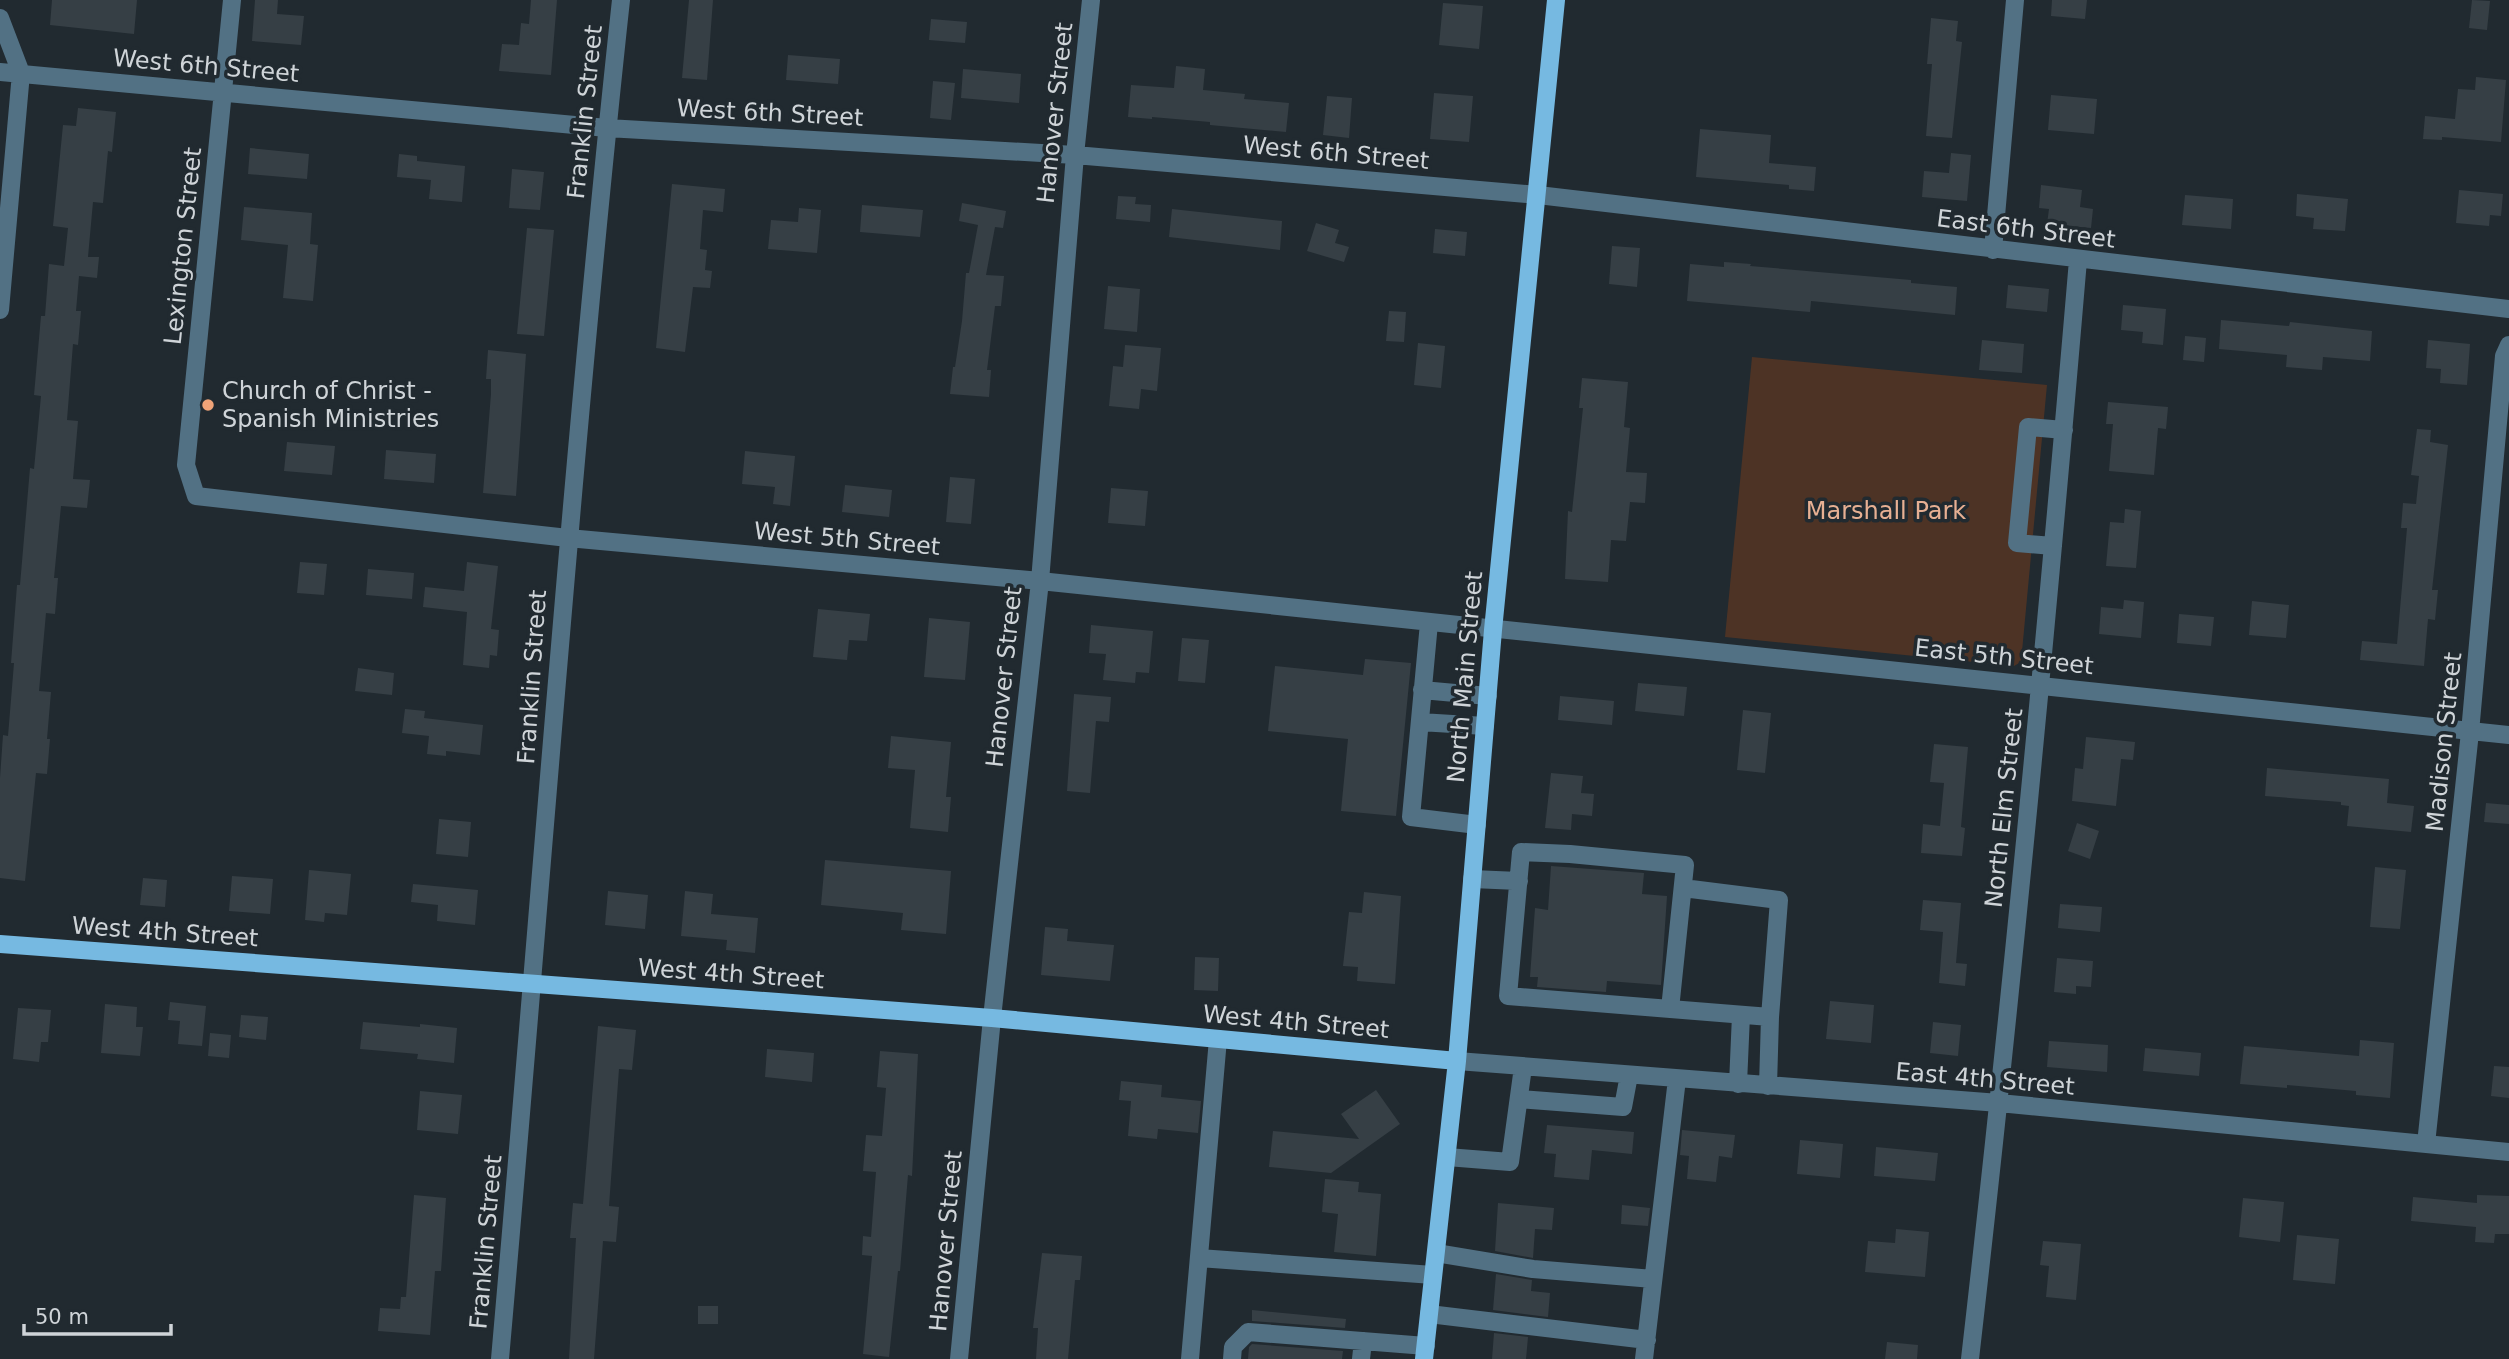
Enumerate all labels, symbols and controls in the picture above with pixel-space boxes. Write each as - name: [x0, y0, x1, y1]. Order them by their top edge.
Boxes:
- street label: Hanover Street: [1032, 21, 1078, 205]
- street label: Franklin Street: [562, 24, 608, 200]
- street label: West 6th Street: [112, 44, 300, 88]
- street label: West 6th Street: [676, 94, 864, 132]
- street label: West 6th Street: [1242, 131, 1430, 175]
- street label: Lexington Street: [159, 146, 207, 346]
- street label: East 6th Street: [1935, 204, 2117, 254]
- place label: Church of Christ - Spanish Ministries: [222, 377, 439, 433]
- marker: Church of Christ - Spanish Ministries: [200, 397, 216, 413]
- park label: Marshall Park: [1806, 497, 1966, 525]
- street label: West 5th Street: [753, 517, 941, 561]
- street label: North Main Street: [1442, 570, 1488, 784]
- street label: Hanover Street: [981, 585, 1027, 769]
- street label: Franklin Street: [512, 589, 552, 765]
- street label: East 5th Street: [1913, 634, 2095, 680]
- street label: Madison Street: [2421, 651, 2467, 833]
- street label: North Elm Street: [1980, 707, 2028, 909]
- street label: West 4th Street: [71, 912, 259, 952]
- street label: West 4th Street: [637, 954, 825, 994]
- street label: West 4th Street: [1202, 1000, 1390, 1044]
- street label: East 4th Street: [1894, 1057, 2076, 1101]
- street label: Hanover Street: [924, 1149, 968, 1333]
- street label: Franklin Street: [464, 1154, 508, 1330]
- scale bar: [24, 1292, 172, 1336]
- text: 50 m: [35, 1305, 89, 1329]

